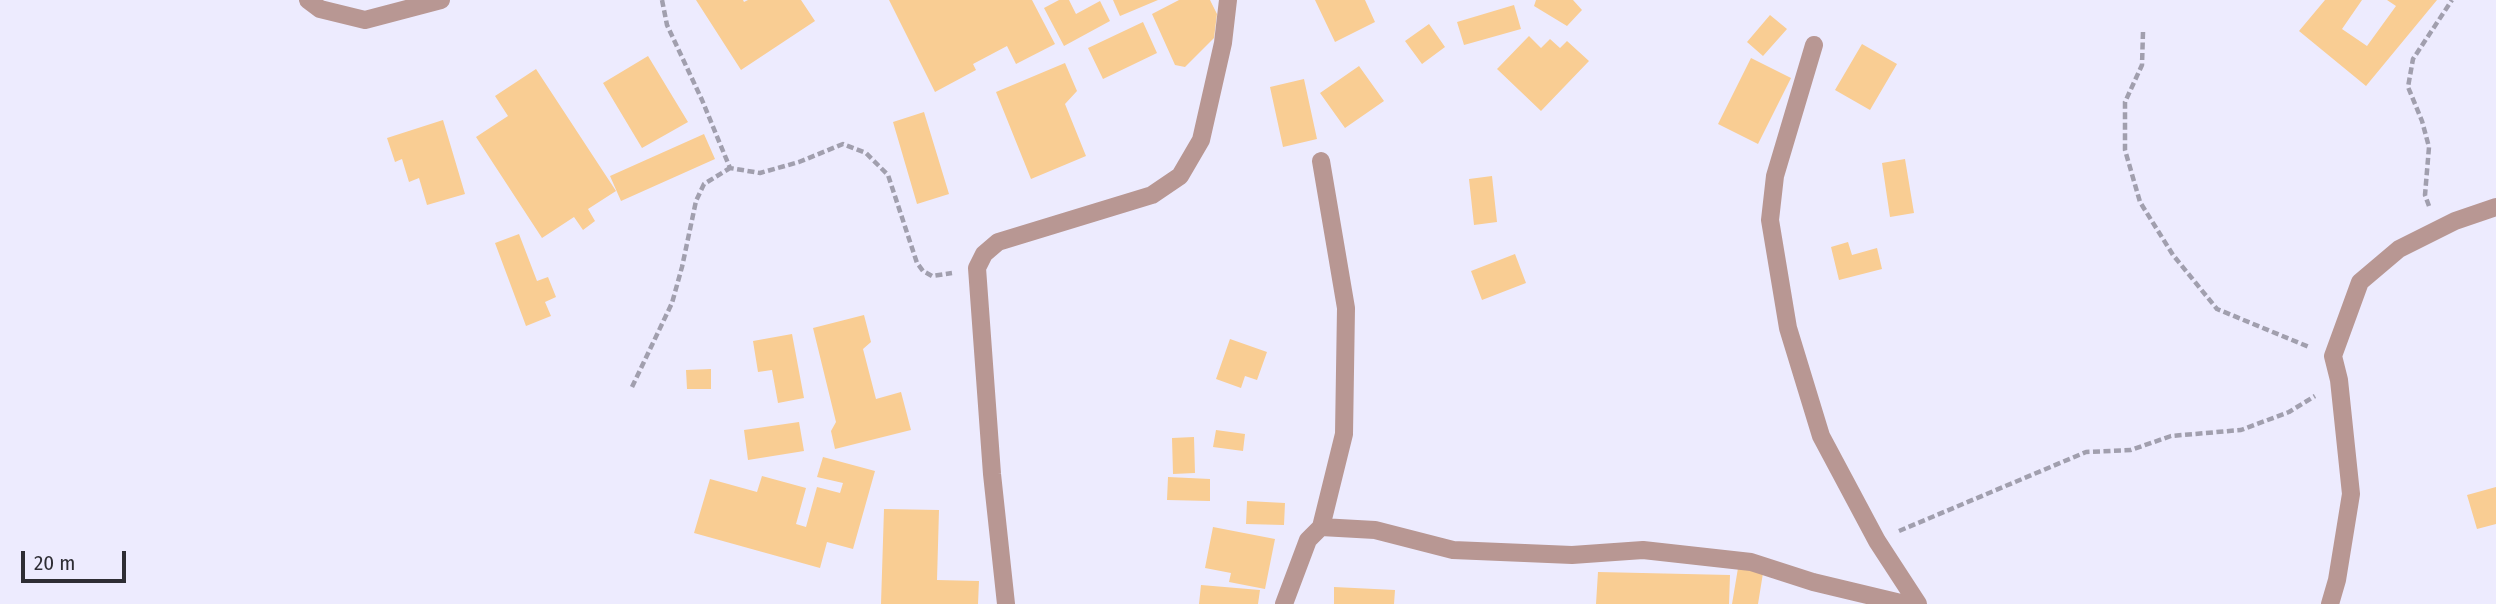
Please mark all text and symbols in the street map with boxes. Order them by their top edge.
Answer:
scale bar [24,538,130,582]
text: 20 m [34,550,75,576]

